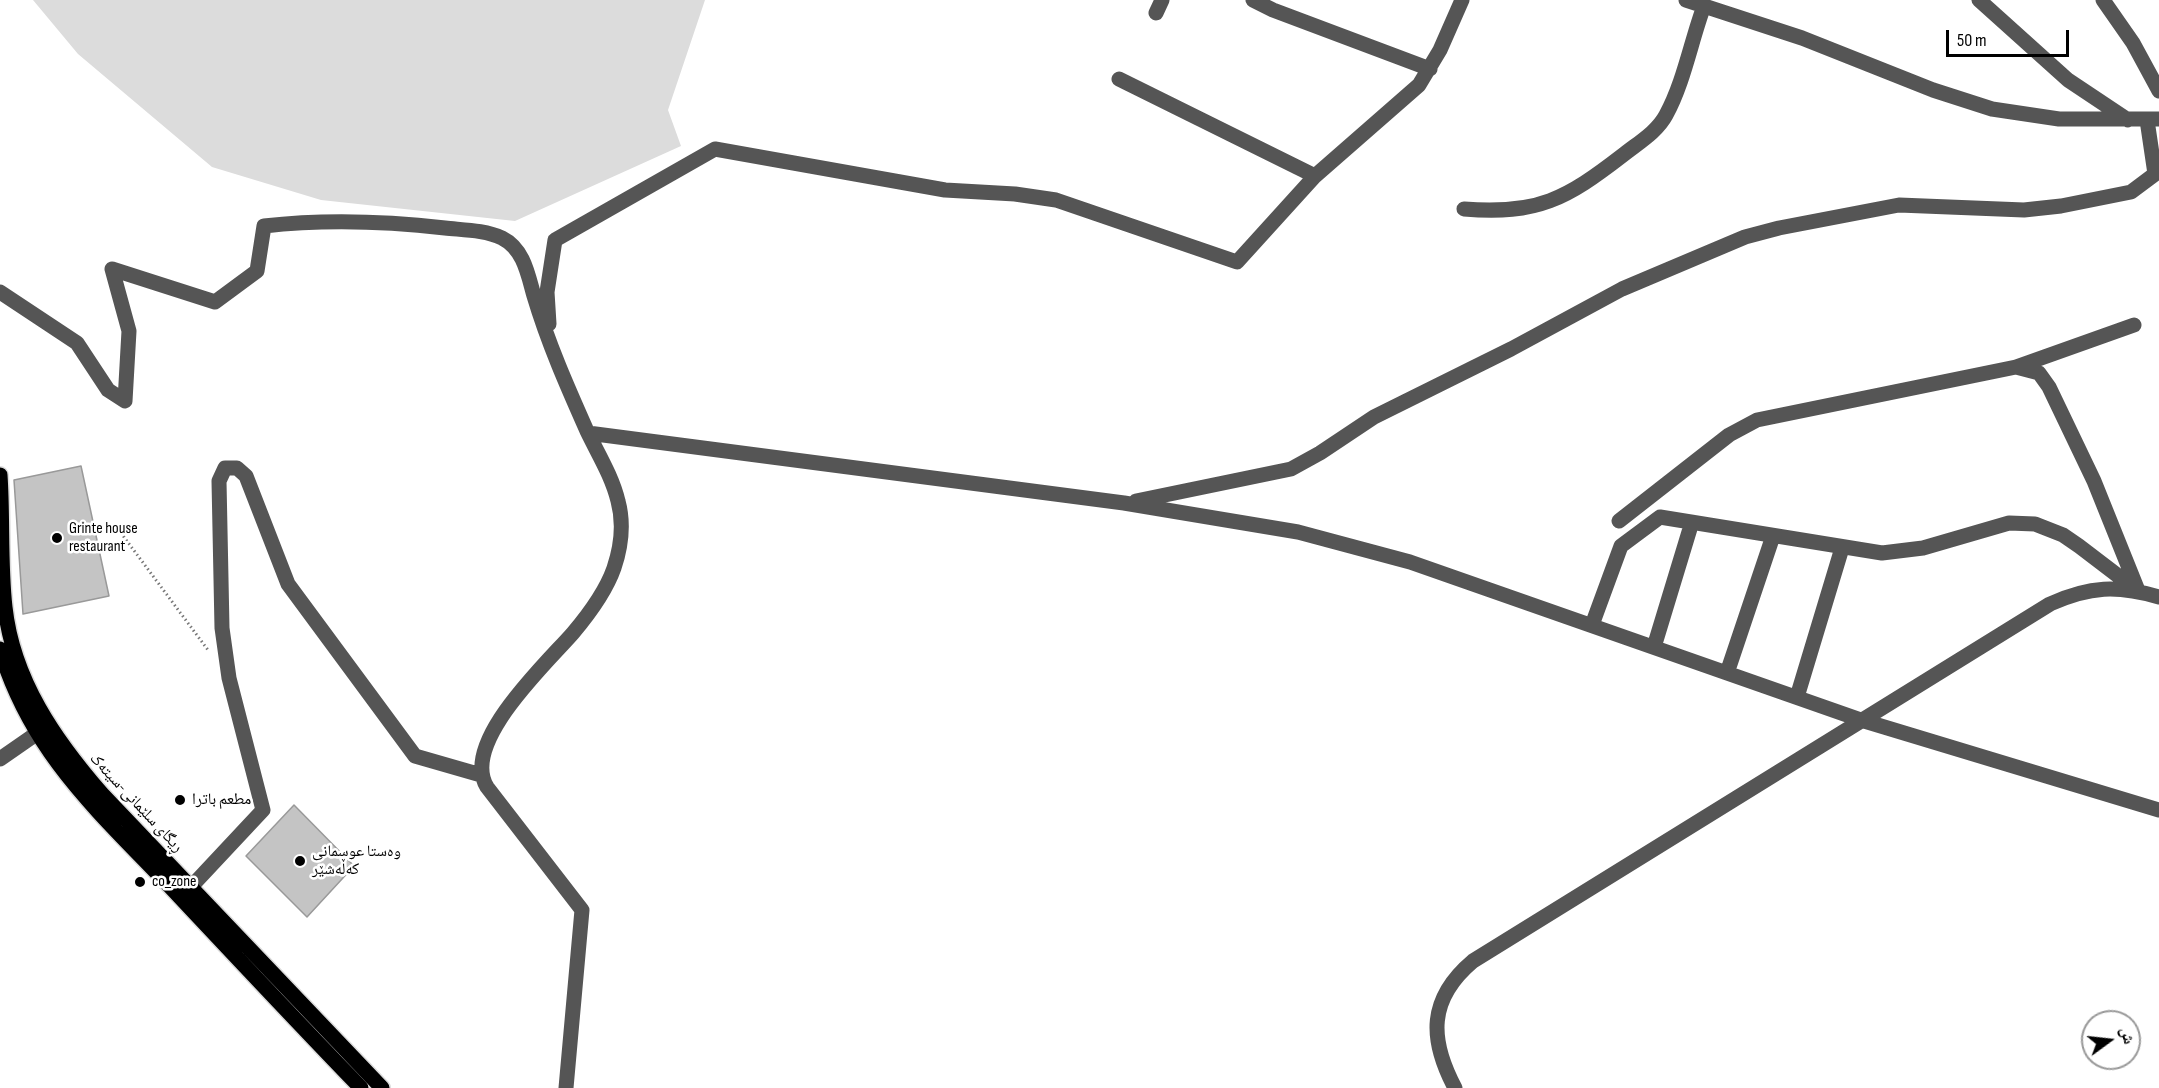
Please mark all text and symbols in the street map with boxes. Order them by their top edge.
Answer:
scale bar [1949,18,2072,56]
text: 50 m [1957,30,1987,51]
place label: Grinte house restaurant [69,519,138,557]
marker: Grinte house restaurant [50,531,64,545]
street label: ڕیگای سلێمانی-سیتەک [85,749,187,857]
place label: مطعم باترا [192,790,251,810]
marker: مطعم باترا [173,793,187,807]
place label: وەستا عوسمانی کەڵەشێر [312,842,401,880]
marker: وەستا عوسمانی کەڵەشێر [293,854,307,868]
place label: co_zone [152,872,196,892]
marker: co_zone [133,875,147,889]
north arrow [2081,1010,2141,1070]
text: ش [2116,1025,2138,1046]

